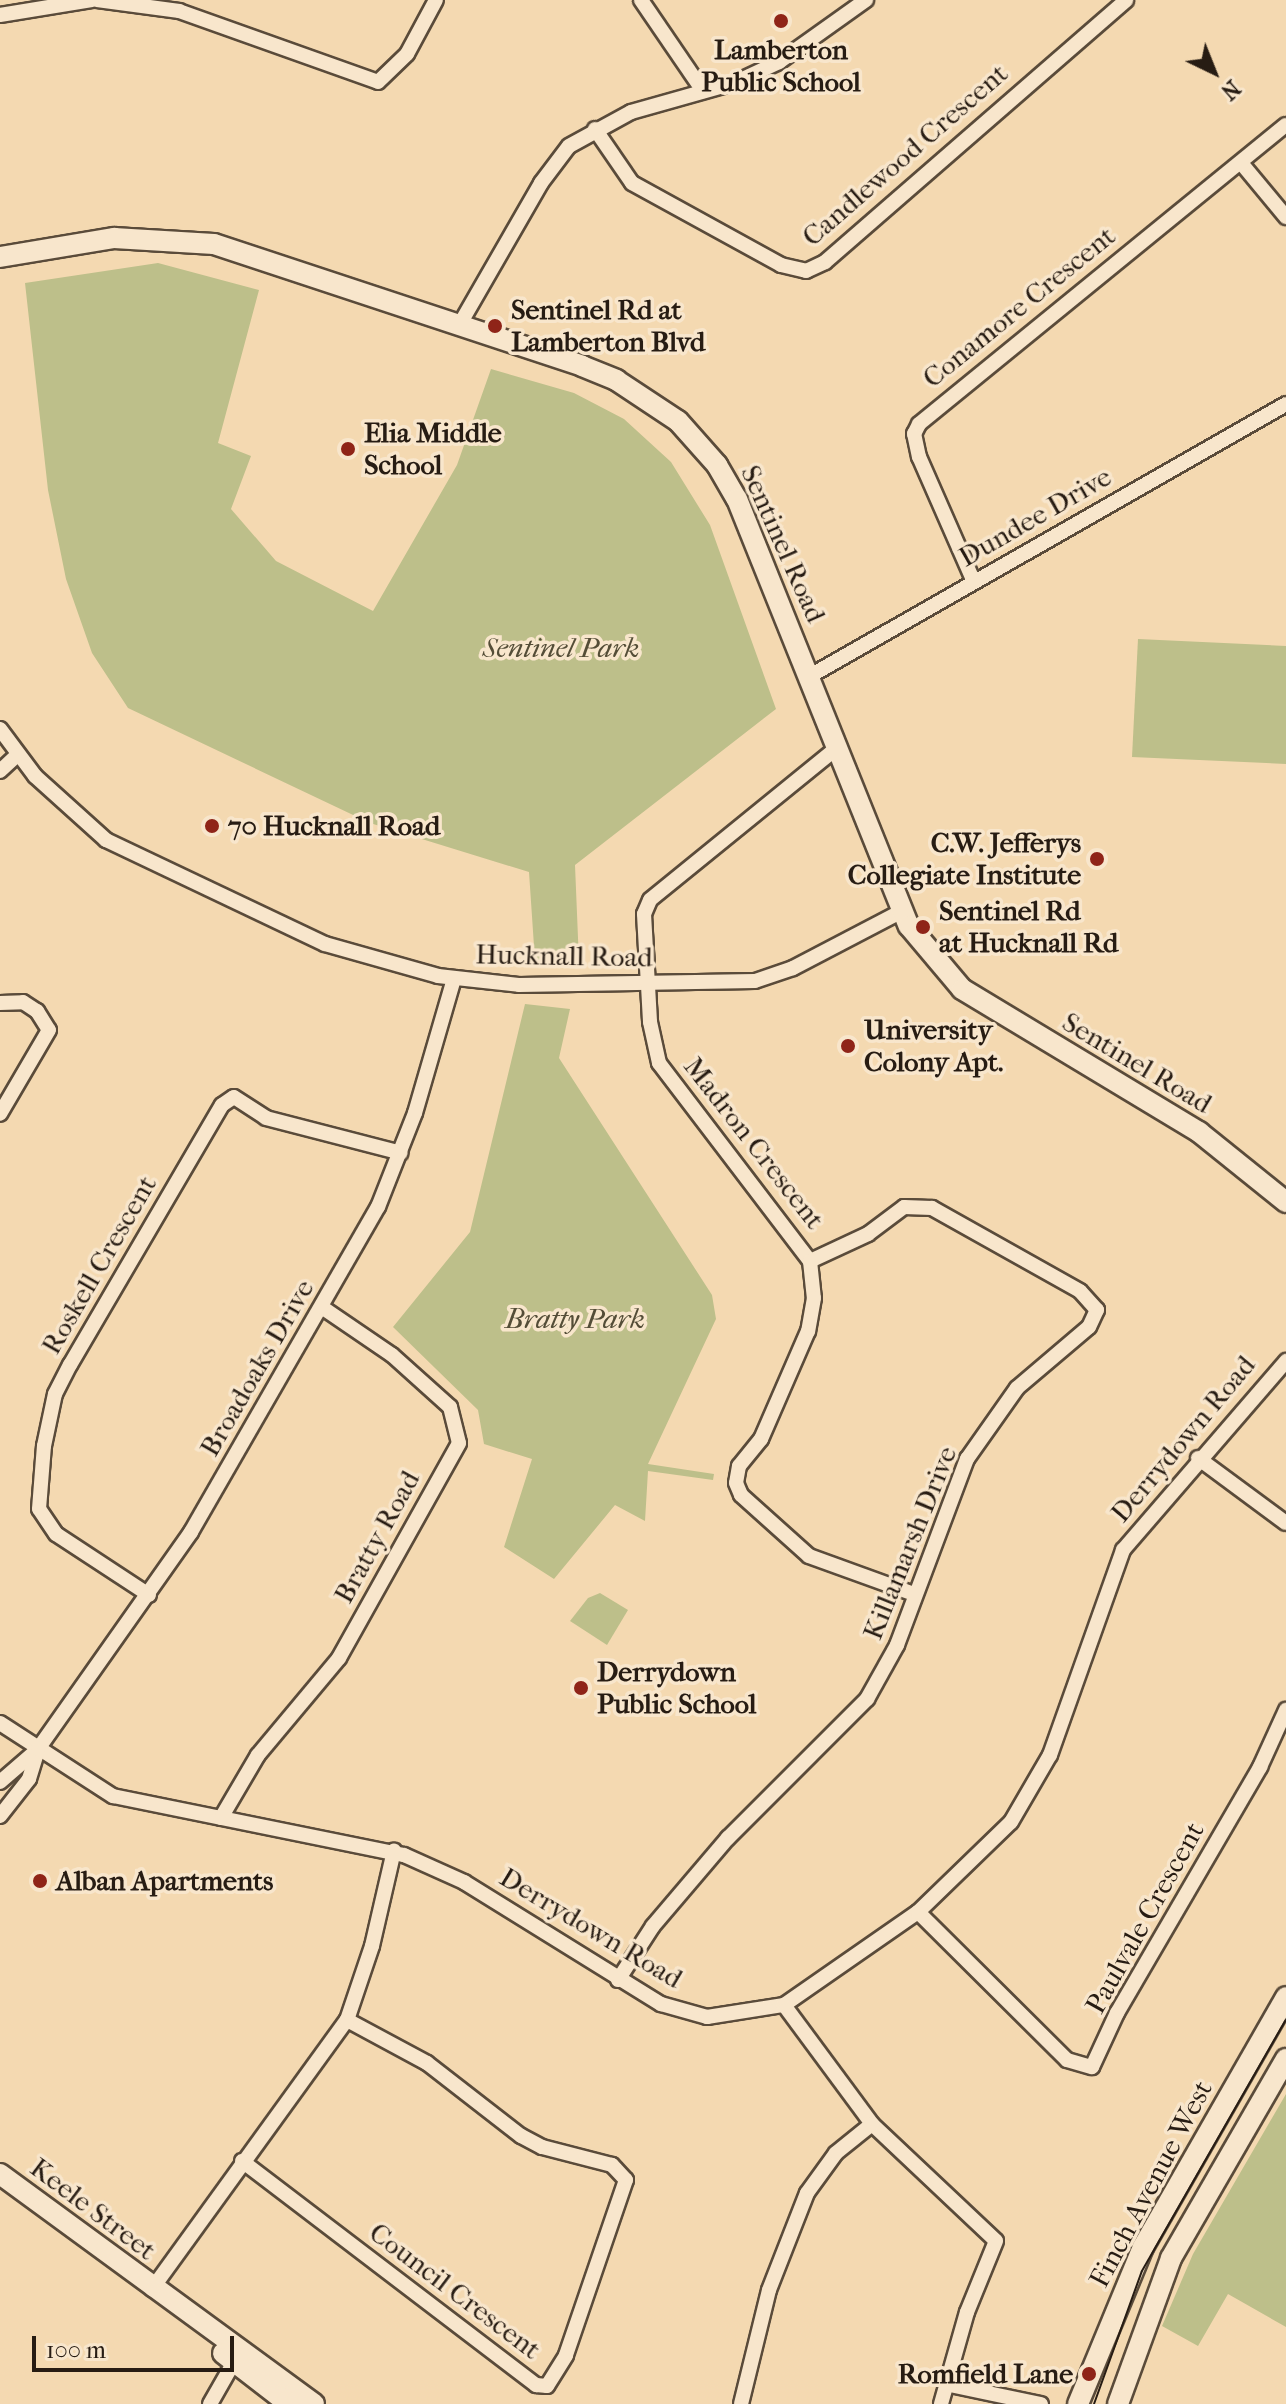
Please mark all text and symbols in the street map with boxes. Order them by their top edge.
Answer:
marker: Lamberton Public School [772,12,790,30]
north arrow [1174,32,1254,112]
place label: Lamberton Public School [701,33,861,99]
street label: Candlewood Crescent [795,57,1015,253]
text: N [1215,74,1245,105]
street label: Conamore Crescent [916,219,1122,395]
place label: Sentinel Rd at Lamberton Blvd [511,293,705,359]
marker: Sentinel Rd at Lamberton Blvd [486,317,504,335]
place label: Elia Middle School [364,416,502,482]
marker: Elia Middle School [339,440,357,458]
street label: Sentinel Road [733,460,833,628]
street label: Dundee Drive [953,460,1117,574]
park label: Sentinel Park [483,631,639,665]
place label: 70 Hucknall Road [228,809,440,843]
marker: 70 Hucknall Road [203,817,221,835]
place label: C.W. Jefferys Collegiate Institute [848,826,1081,892]
marker: C.W. Jefferys Collegiate Institute [1088,850,1106,868]
place label: Sentinel Rd at Hucknall Rd [939,894,1118,960]
marker: Sentinel Rd at Hucknall Rd [914,918,932,936]
street label: Hucknall Road [475,938,653,974]
street label: Sentinel Road [1056,1005,1218,1121]
place label: University Colony Apt. [864,1013,1003,1079]
marker: University Colony Apt. [839,1037,857,1055]
street label: Madron Crescent [677,1050,831,1236]
street label: Roskell Crescent [34,1170,164,1360]
street label: Broadoaks Drive [193,1274,321,1462]
park label: Bratty Park [505,1302,645,1336]
street label: Derrydown Road [1104,1349,1262,1529]
street label: Killamarsh Drive [856,1441,964,1645]
street label: Bratty Road [327,1465,427,1609]
place label: Derrydown Public School [597,1655,756,1721]
marker: Derrydown Public School [572,1679,590,1697]
street label: Paulvale Crescent [1079,1816,1211,2020]
street label: Derrydown Road [494,1860,688,1996]
place label: Alban Apartments [56,1864,273,1898]
marker: Alban Apartments [31,1872,49,1890]
street label: Finch Avenue West [1082,2075,1220,2293]
street label: Keele Street [23,2151,163,2267]
street label: Council Crescent [363,2216,547,2366]
scale bar [36,2320,238,2370]
text: 100 m [46,2336,106,2364]
place label: Romfield Lane [898,2357,1073,2391]
marker: Romfield Lane [1080,2365,1098,2383]

